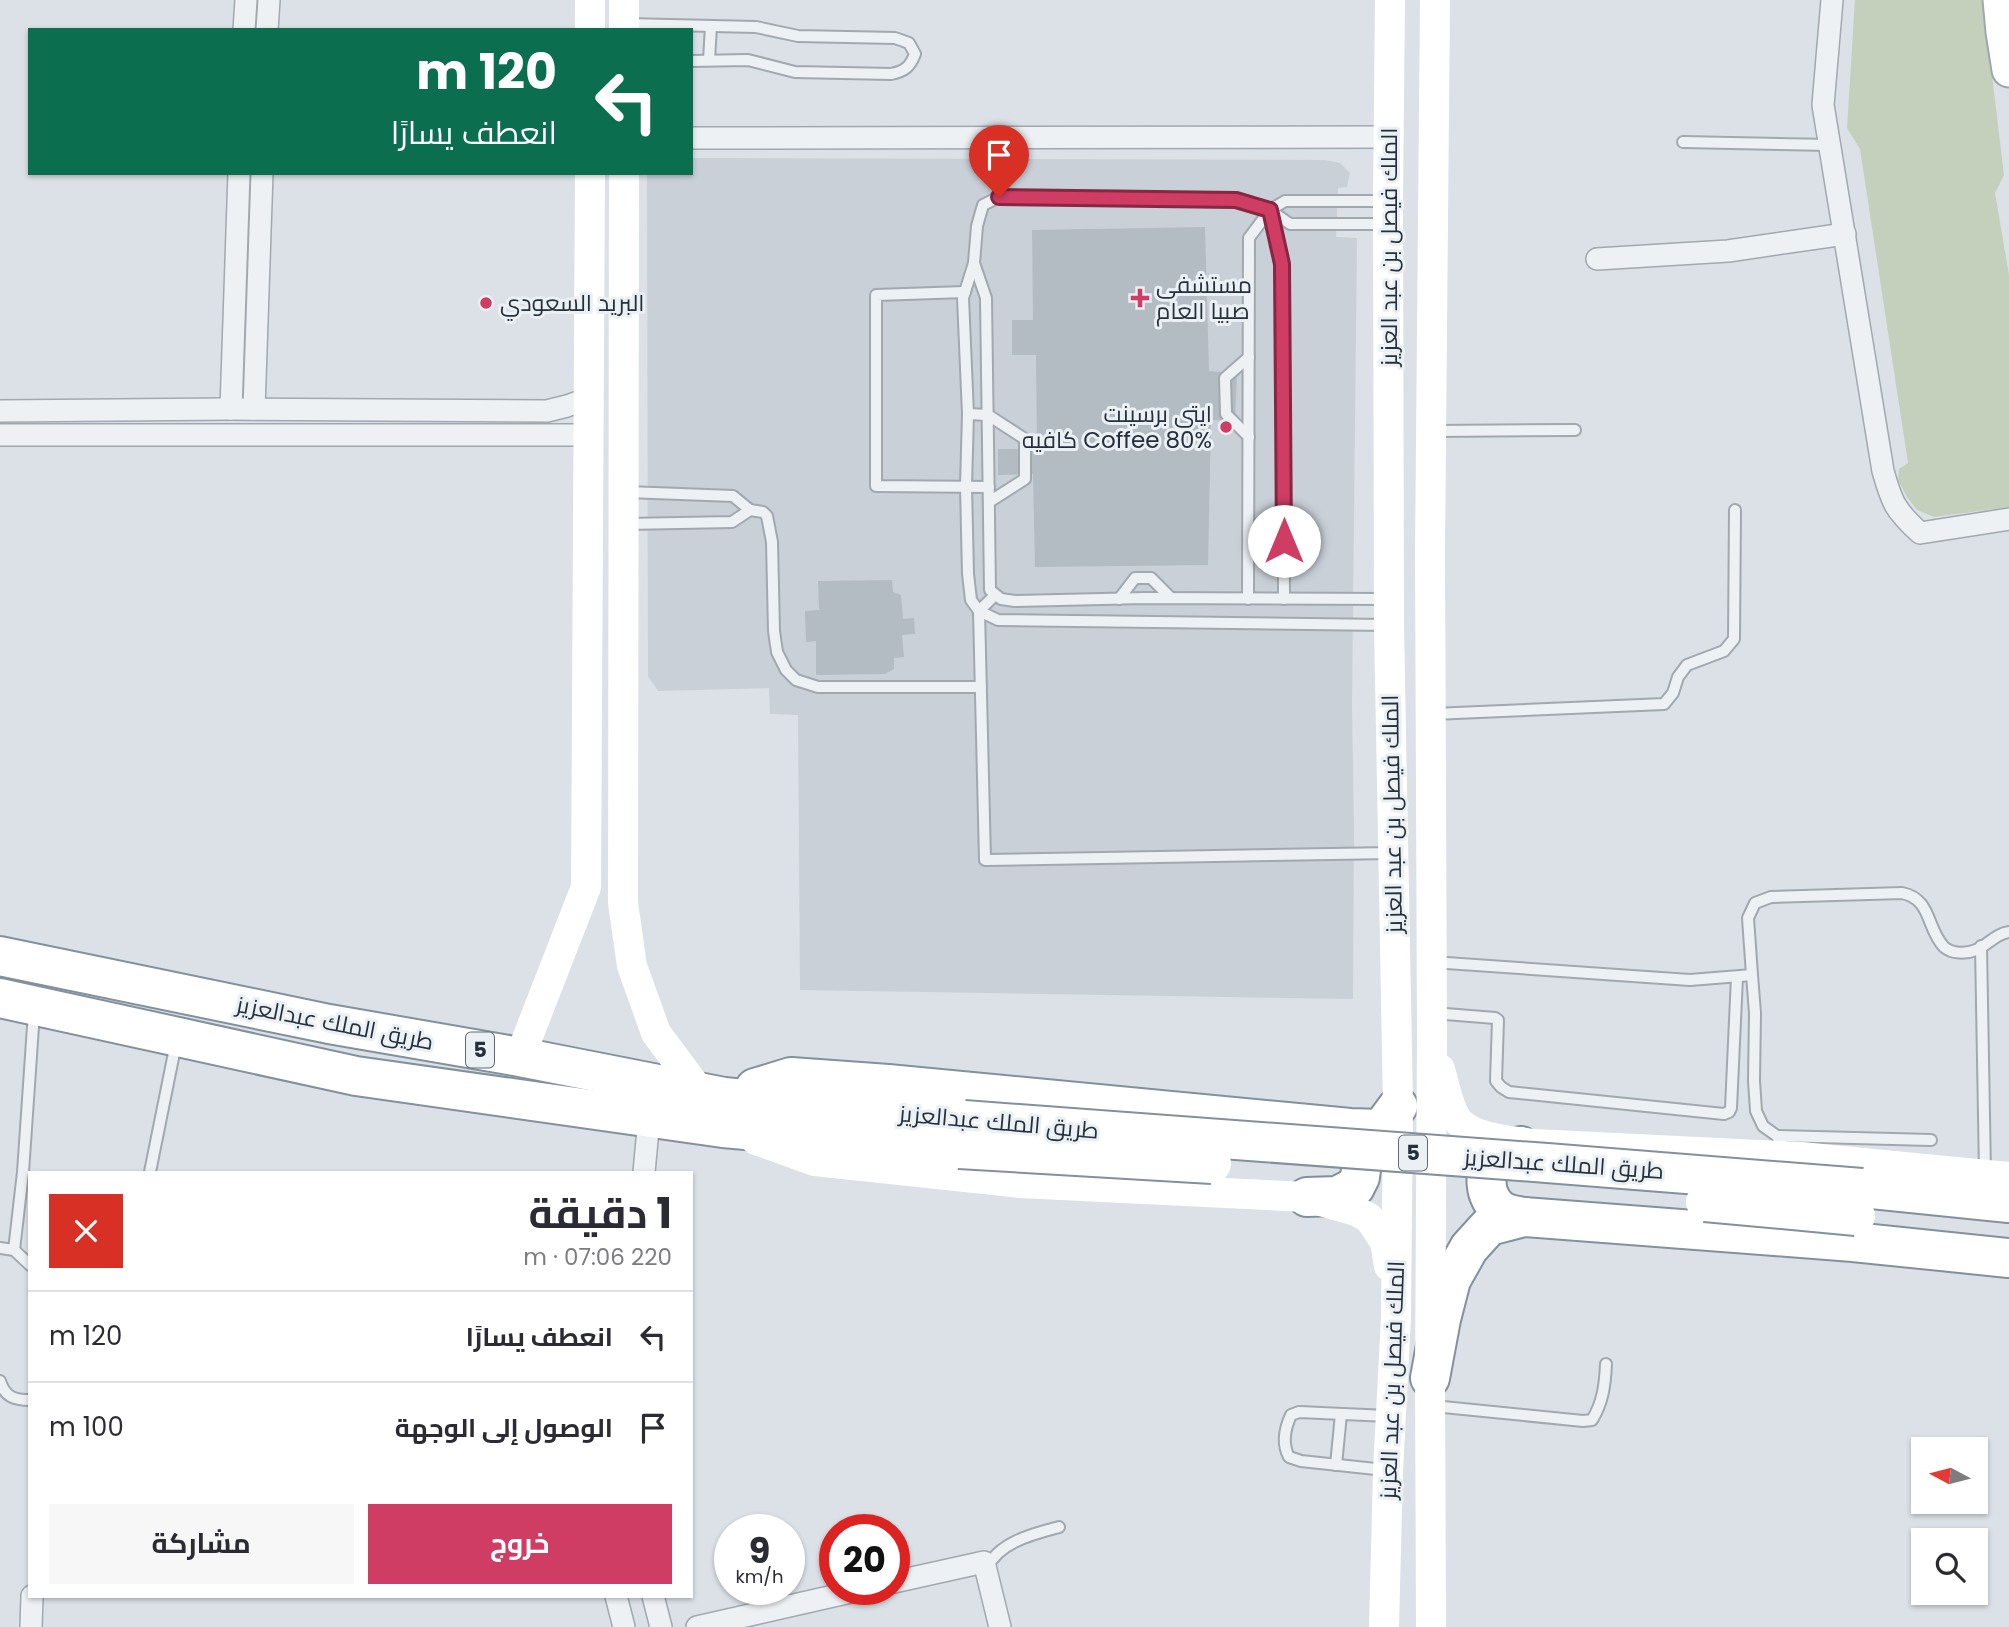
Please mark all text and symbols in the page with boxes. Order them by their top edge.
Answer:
text: 120 m [416,38,557,106]
icon: left [581,56,672,147]
text: انعطف يسارًا [391,110,557,155]
pin [969,125,1029,197]
street label: الملك فيصل بن عبد العزيز [1373,128,1405,368]
icon: arrive [980,136,1018,174]
place label: مستشفى صبيا العام [1156,269,1252,327]
place label: البريد السعودي [500,287,645,321]
marker: مستشفى صبيا العام [1130,288,1150,308]
marker: البريد السعودي [478,295,494,311]
place label: ايتي برسينت كافيه Coffee 80% [1022,398,1212,456]
marker: ايتي برسينت كافيه Coffee 80% [1218,419,1234,435]
position arrow [1247,504,1321,578]
street label: الملك فيصل بن عبد العزيز [1374,694,1410,936]
street label: طريق الملك عبدالعزيز [232,988,436,1058]
road number: 5 [466,1032,494,1068]
street label: طريق الملك عبدالعزيز [896,1097,1100,1147]
road number: 5 [1399,1136,1427,1170]
street label: طريق الملك عبدالعزيز [1461,1141,1665,1187]
text: 1 دقيقة [529,1184,672,1243]
button: close [49,1194,123,1268]
text: 220 m · 07:06 [523,1241,672,1273]
street label: الملك فيصل بن عبد العزيز [1372,1260,1412,1502]
text: 120 m [49,1318,122,1354]
icon: left [634,1318,672,1356]
text: انعطف يسارًا [466,1319,613,1355]
text: 100 m [49,1409,124,1445]
icon: arrive [634,1409,672,1447]
text: الوصول إلى الوجهة [395,1410,613,1446]
north arrow [1911,1437,1988,1514]
map controls [1911,1437,1988,1605]
button: مشاركة [49,1504,354,1584]
button: خروج [368,1504,672,1584]
speed limit sign: 20 [819,1514,910,1605]
text: 9 [749,1526,770,1575]
button: search [1911,1528,1988,1605]
text: km/h [736,1564,783,1589]

